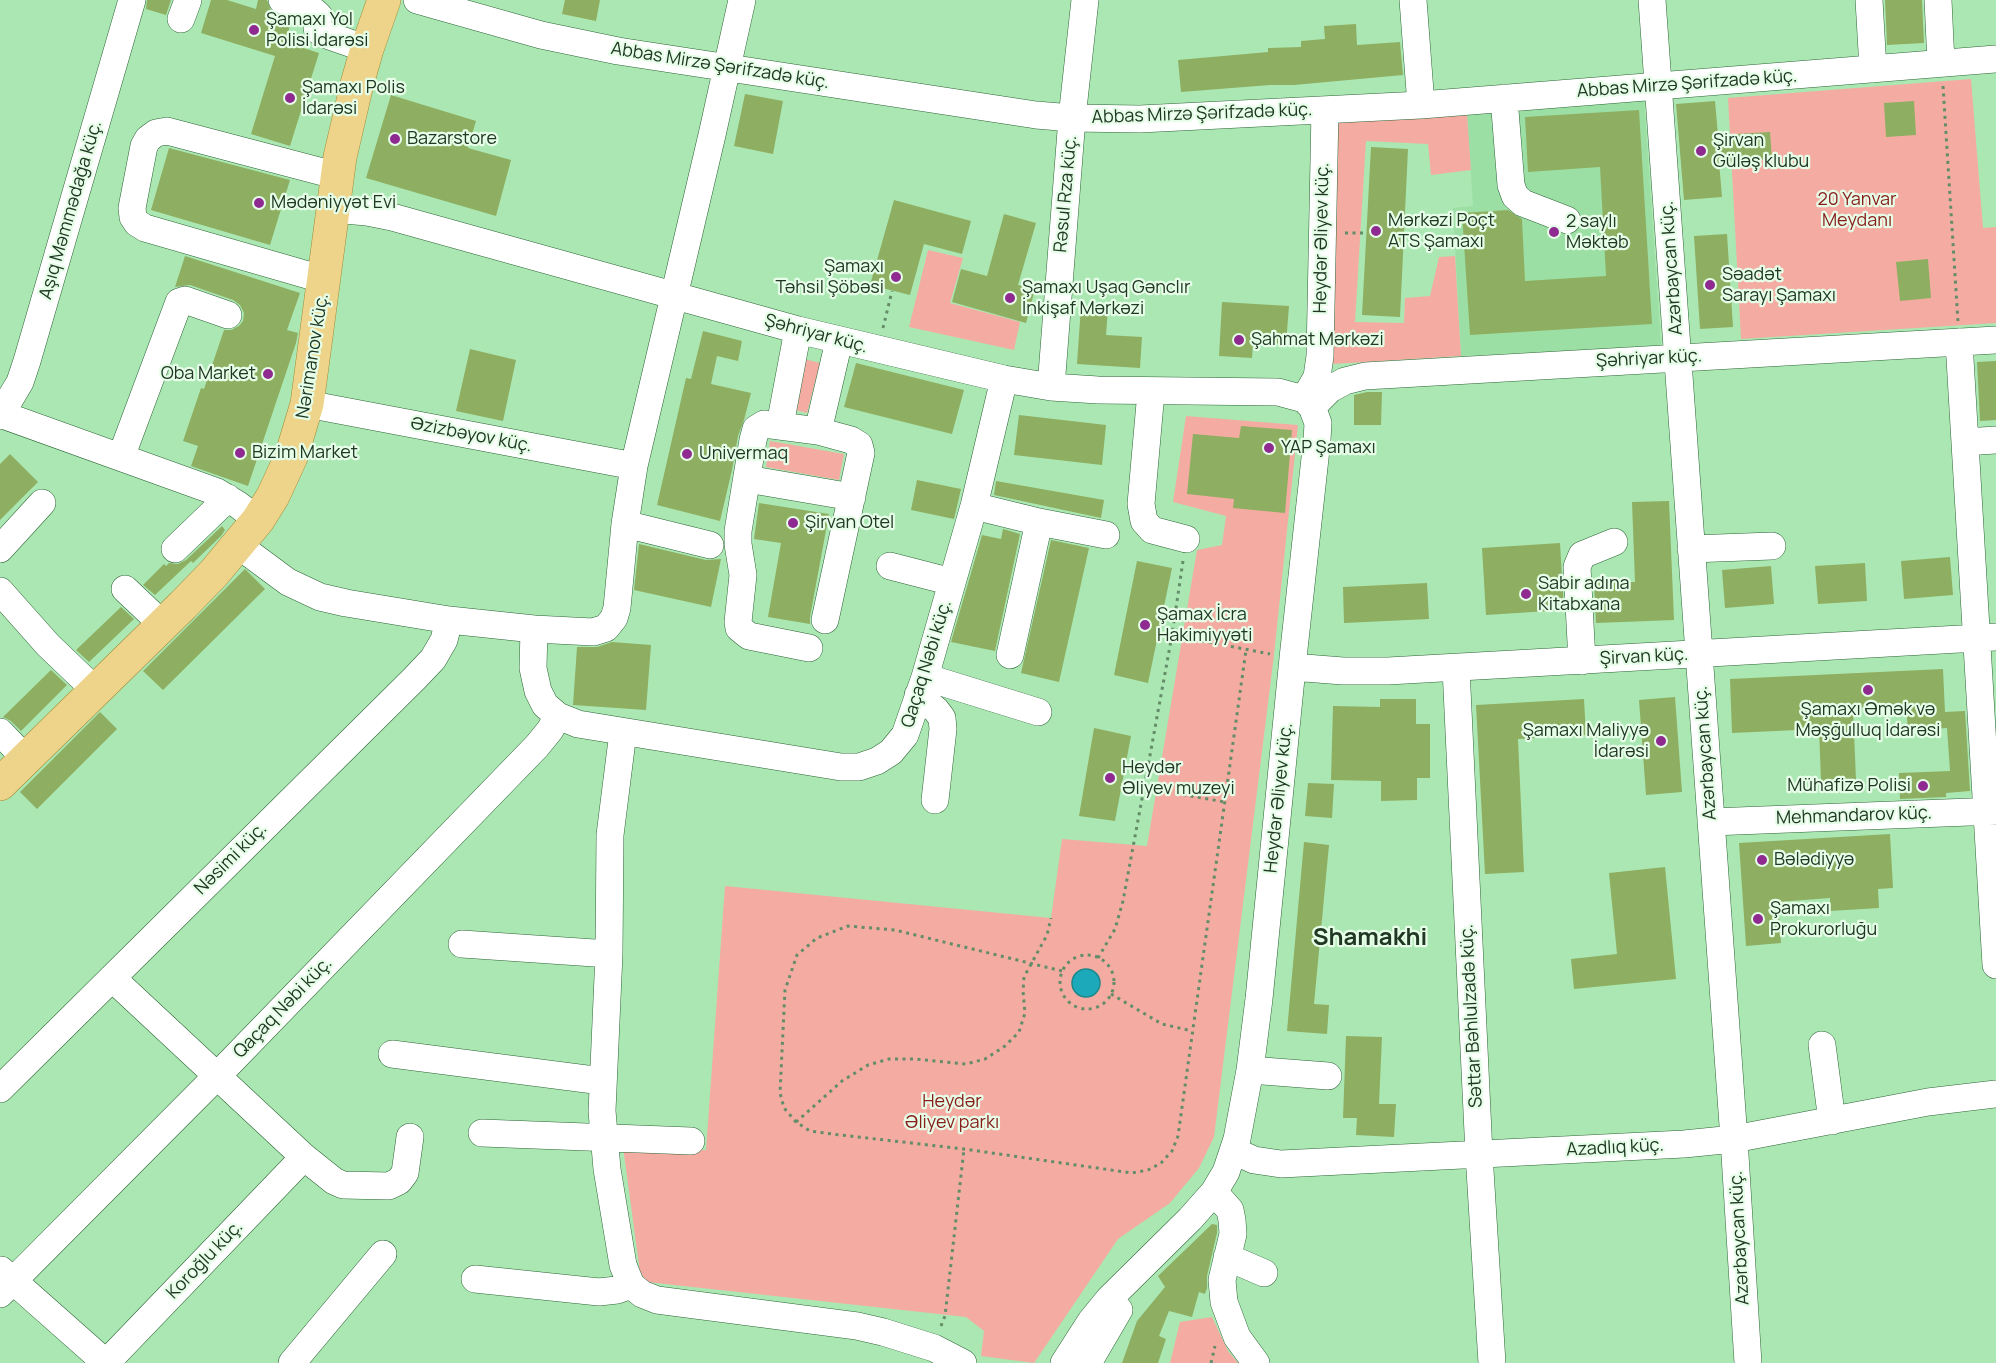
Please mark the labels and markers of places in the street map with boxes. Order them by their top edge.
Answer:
place label: Şamaxı Yol Polisi İdarəsi [266,9,368,52]
marker: Şamaxı Yol Polisi İdarəsi [247,23,261,37]
place label: Şamaxı Polis İdarəsi [302,77,405,119]
marker: Şamaxı Polis İdarəsi [283,91,297,105]
place label: Bazarstore [407,128,497,150]
place label: Şirvan Güləş klubu [1713,130,1809,172]
marker: Bazarstore [388,132,402,146]
marker: Şirvan Güləş klubu [1694,144,1708,158]
place label: Mədəniyyət Evi [271,192,396,214]
marker: Mədəniyyət Evi [252,196,266,210]
place label: Mərkəzi Poçt ATS Şamaxı [1388,210,1495,252]
place label: 2 saylı Məktəb [1566,211,1629,254]
marker: Mərkəzi Poçt ATS Şamaxı [1369,224,1383,238]
marker: 2 saylı Məktəb [1547,225,1561,239]
place label: Şamaxı Təhsil Şöbəsi [776,256,884,298]
place label: Səadət Sarayı Şamaxı [1722,264,1836,306]
marker: Şamaxı Təhsil Şöbəsi [889,270,903,284]
place label: Şamaxı Uşaq Gənclır İnkişaf Mərkəzi [1022,277,1190,320]
marker: Səadət Sarayı Şamaxı [1703,278,1717,292]
marker: Şamaxı Uşaq Gənclır İnkişaf Mərkəzi [1003,291,1017,305]
place label: Şahmat Mərkəzi [1251,329,1384,351]
marker: Şahmat Mərkəzi [1232,333,1246,347]
place label: Oba Market [161,363,256,385]
marker: Oba Market [261,367,275,381]
place label: YAP Şamaxı [1281,437,1376,459]
marker: YAP Şamaxı [1262,441,1276,455]
place label: Bizim Market [252,442,358,464]
place label: Univermaq [699,443,788,465]
marker: Bizim Market [233,446,247,460]
marker: Univermaq [680,447,694,461]
place label: Şirvan Otel [805,512,894,534]
marker: Şirvan Otel [786,516,800,530]
place label: Sabir adına Kitabxana [1538,573,1630,616]
marker: Sabir adına Kitabxana [1519,587,1533,601]
place label: Şamax İcra Hakimiyyəti [1157,604,1252,646]
marker: Şamax İcra Hakimiyyəti [1138,618,1152,632]
marker: Şamaxı Əmək və Məşğulluq İdarəsi [1861,683,1875,697]
place label: Şamaxı Əmək və Məşğulluq İdarəsi [1796,699,1940,742]
place label: Şamaxı Maliyyə İdarəsi [1523,720,1649,762]
marker: Şamaxı Maliyyə İdarəsi [1654,734,1668,748]
place label: Heydər Əliyev muzeyi [1122,757,1235,800]
marker: Heydər Əliyev muzeyi [1103,771,1117,785]
place label: Mühafizə Polisi [1787,775,1911,797]
marker: Mühafizə Polisi [1916,779,1930,793]
place label: Bələdiyyə [1774,849,1854,871]
marker: Bələdiyyə [1755,853,1769,867]
place label: Şamaxı Prokurorluğu [1770,898,1877,940]
marker: Şamaxı Prokurorluğu [1751,912,1765,926]

